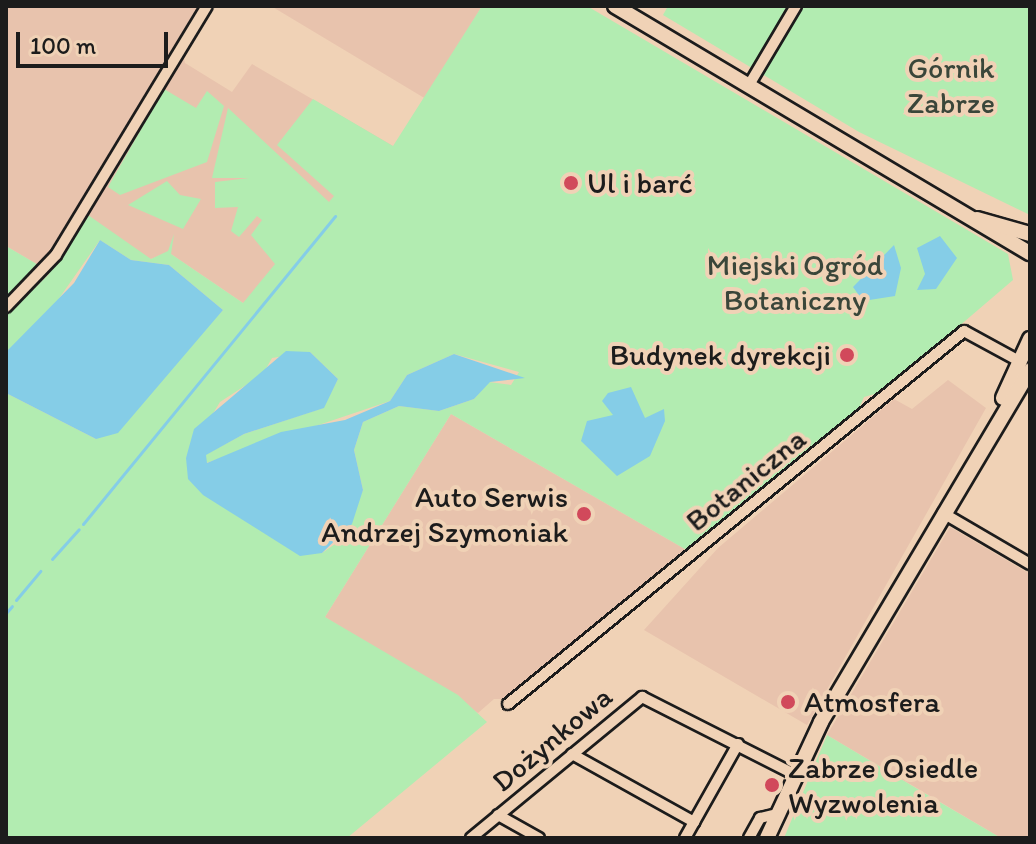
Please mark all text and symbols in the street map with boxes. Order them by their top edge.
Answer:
scale bar [20,16,172,66]
text: 100 m [30,31,96,60]
park label: Górnik Zabrze [907,50,995,120]
place label: Ul i barć [587,165,693,201]
marker: Ul i barć [562,174,580,192]
park label: Miejski Ogród Botaniczny [707,247,883,318]
place label: Budynek dyrekcji [610,337,831,373]
marker: Budynek dyrekcji [838,346,856,364]
street label: Botaniczna [679,421,813,539]
place label: Auto Serwis Andrzej Szymoniak [321,479,568,550]
marker: Auto Serwis Andrzej Szymoniak [575,505,593,523]
street label: Dożynkowa [485,678,619,800]
place label: Atmosfera [804,684,940,720]
marker: Atmosfera [779,693,797,711]
place label: Zabrze Osiedle Wyzwolenia [788,750,979,820]
marker: Zabrze Osiedle Wyzwolenia [763,776,781,794]

